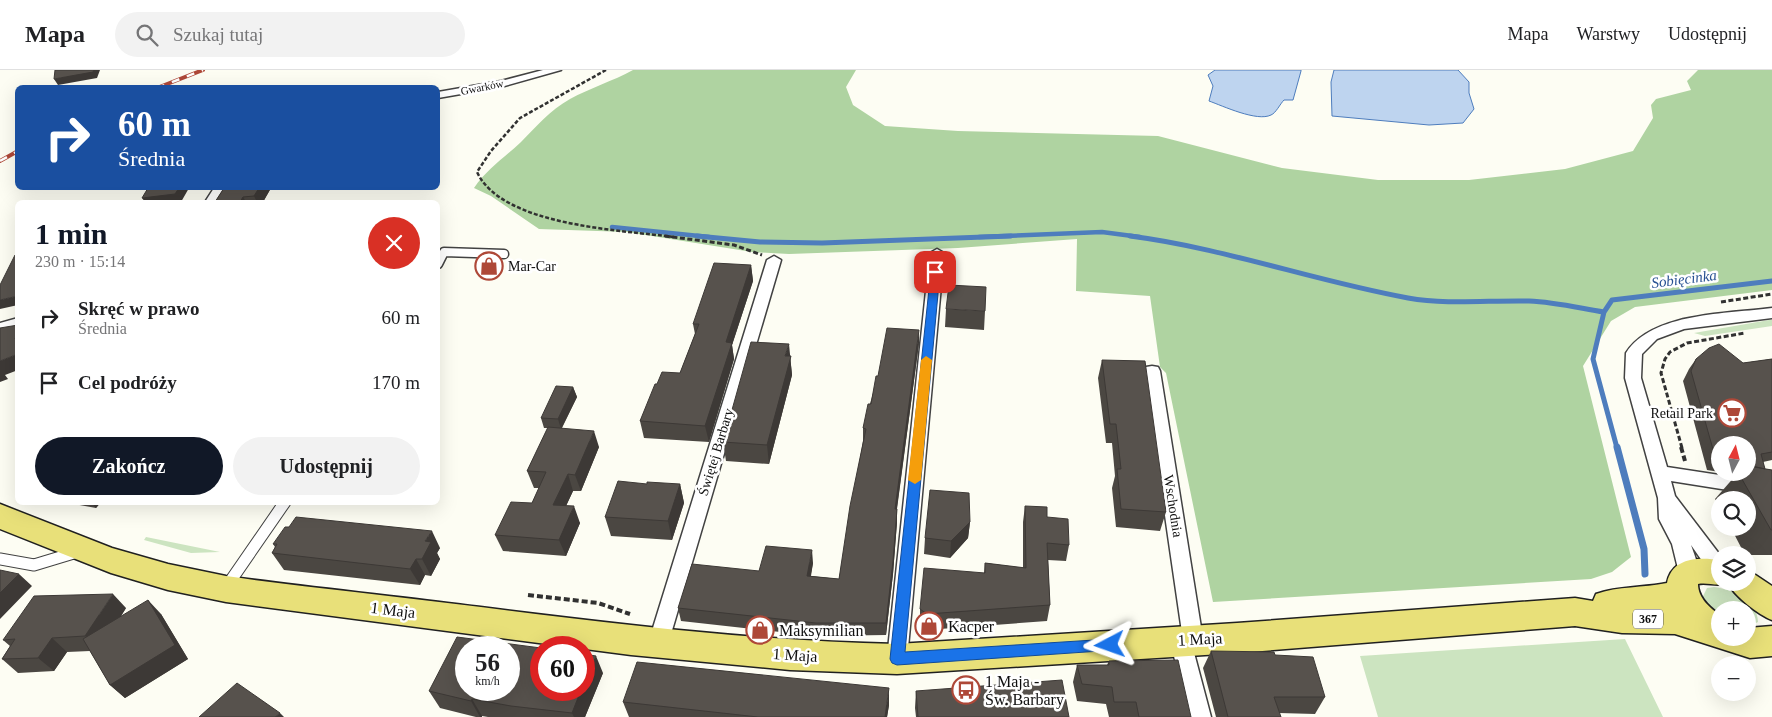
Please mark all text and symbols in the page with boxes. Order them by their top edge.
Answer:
search box [115,12,465,57]
text: Mapa [25,21,85,47]
icon: search [133,21,161,49]
text: Szukaj tutaj [173,24,263,45]
text: Mapa [1507,24,1548,44]
text: Warstwy [1576,24,1640,44]
text: Udostępnij [1668,24,1747,44]
street label: Gwarków [460,77,504,97]
icon: right [35,105,100,170]
text: 60 m [118,105,191,144]
text: Średnia [118,146,185,171]
text: 1 min [35,217,108,250]
button: close [368,217,420,269]
shop icon: Mar-Car [474,251,504,281]
pin [914,251,956,293]
text: 230 m · 15:14 [35,253,125,270]
icon: arrive [921,258,949,286]
place label: Mar-Car [508,259,556,274]
water label: Sobięcinka [1650,267,1718,291]
text: Skręć w prawo [78,298,199,319]
icon: right [35,304,63,332]
text: 60 m [381,307,420,328]
text: Średnia [78,320,127,337]
icon: arrive [35,369,63,397]
text: Cel podróży [78,372,177,393]
text: 170 m [372,372,420,393]
supermarket icon: Retail Park [1717,398,1747,428]
street label: Świętej Barbary [695,406,736,498]
place label: Retail Park [1650,406,1713,421]
north arrow [1711,436,1756,481]
map controls [1711,436,1756,701]
button: Zakończ [35,437,223,495]
button: Udostępnij [233,437,420,495]
street label: Wschodnia [1161,474,1185,539]
button: search [1711,491,1756,536]
button: layers [1711,546,1756,591]
street label: 1 Maja [370,599,416,622]
button: + [1711,601,1756,646]
road number: 367 [1633,610,1663,628]
shop icon: Kacper [914,611,944,641]
shop icon: Maksymilian [745,615,775,645]
place label: Kacper [948,618,995,636]
position arrow [1083,618,1135,670]
place label: Maksymilian [779,622,863,640]
street label: 1 Maja [1177,629,1223,650]
speed limit sign: 60 [530,636,595,701]
street label: 1 Maja [772,645,818,666]
text: 56 [475,649,500,676]
button: − [1711,656,1756,701]
place label: 1 Maja - Św. Barbary [985,673,1064,709]
text: km/h [475,674,500,688]
bus stop icon: 1 Maja - Św. Barbary [951,675,981,705]

